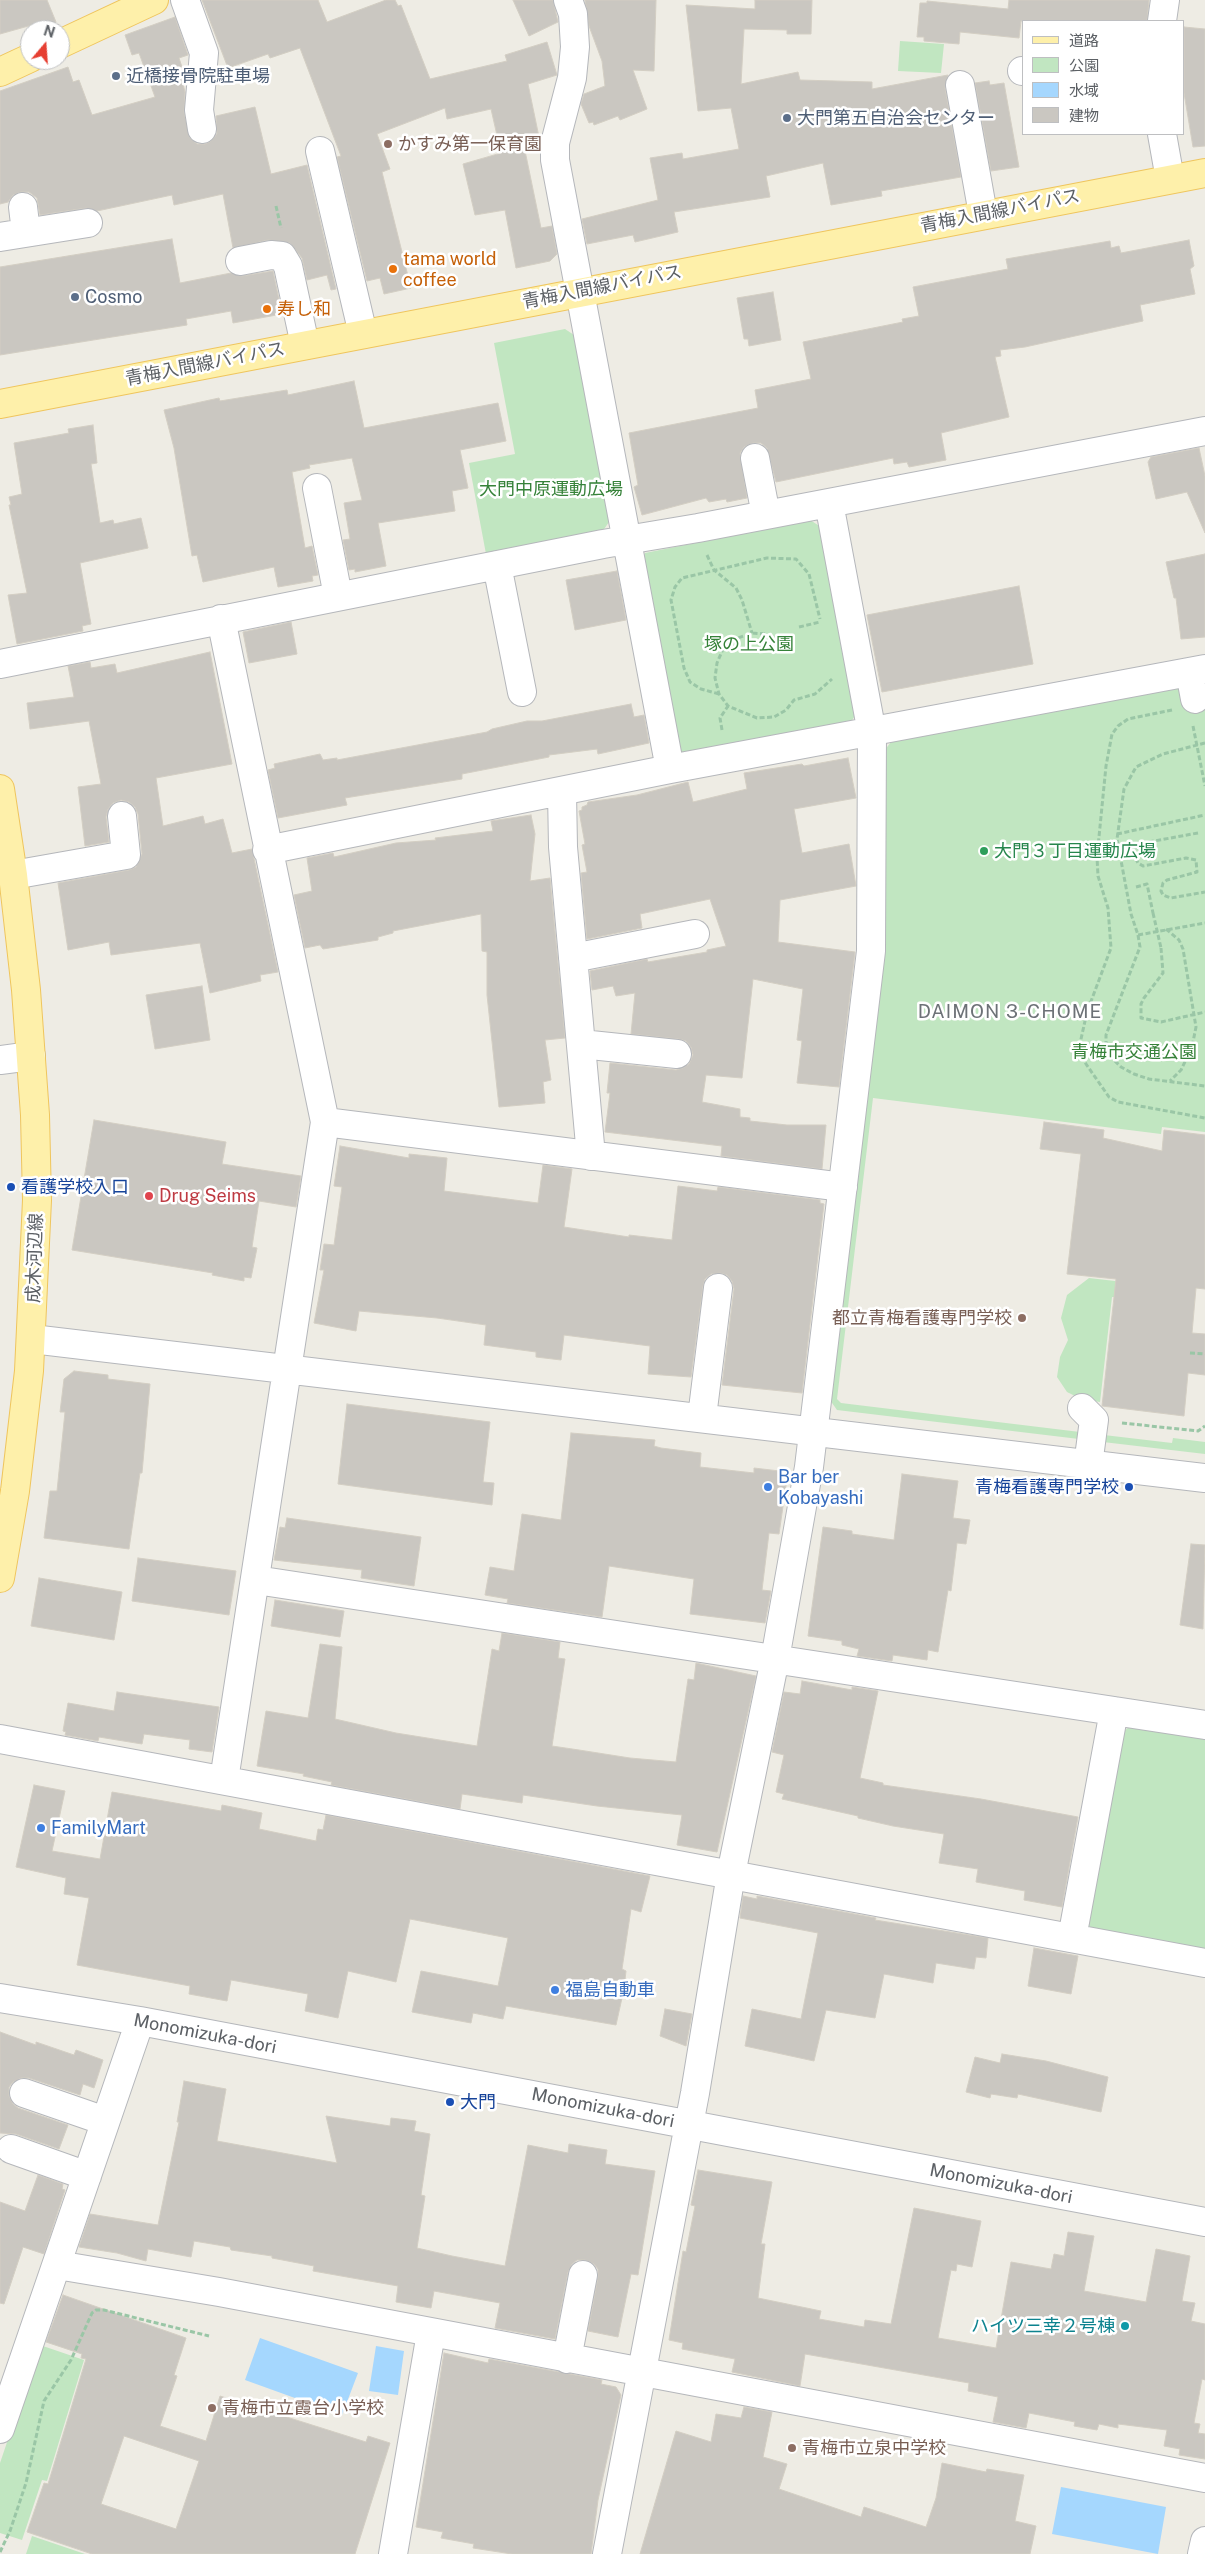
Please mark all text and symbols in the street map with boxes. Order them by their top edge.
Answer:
north arrow [20,20,70,70]
legend [1022,20,1185,135]
text: N [42,22,57,41]
text: 道路 [1069,32,1099,49]
text: 公園 [1069,57,1099,74]
place label: 近橋接骨院駐車場 [126,65,270,87]
marker: 近橋接骨院駐車場 [110,70,122,82]
text: 水域 [1069,82,1099,99]
place label: 大門第五自治会センター [797,107,995,129]
text: 建物 [1069,107,1099,124]
marker: 大門第五自治会センター [781,112,793,124]
place label: かすみ第一保育園 [398,133,542,155]
marker: かすみ第一保育園 [382,138,394,150]
street label: 青梅入間線バイパス [918,185,1082,237]
place label: tama world coffee [403,248,497,290]
street label: 青梅入間線バイパス [520,261,684,313]
marker: tama world coffee [387,263,399,275]
place label: Cosmo [85,286,142,308]
marker: Cosmo [69,291,81,303]
place label: 寿し和 [277,298,331,320]
marker: 寿し和 [261,303,273,315]
street label: 青梅入間線バイパス [123,338,287,390]
park label: 大門中原運動広場 [479,478,623,500]
park label: 塚の上公園 [704,633,794,655]
place label: 大門３丁目運動広場 [994,840,1156,862]
marker: 大門３丁目運動広場 [978,845,990,857]
district label: DAIMON 3-CHOME [916,1001,1104,1023]
park label: 青梅市交通公園 [1071,1041,1197,1063]
place label: 看護学校入口 [21,1176,129,1198]
marker: 看護学校入口 [5,1181,17,1193]
place label: Drug Seims [159,1185,256,1207]
marker: Drug Seims [143,1190,155,1202]
street label: 成木河辺線 [23,1213,47,1303]
place label: 都立青梅看護専門学校 [832,1307,1012,1329]
marker: 都立青梅看護専門学校 [1016,1312,1028,1324]
place label: Bar ber Kobayashi [778,1466,863,1508]
place label: 青梅看護専門学校 [975,1476,1119,1498]
marker: Bar ber Kobayashi [762,1481,774,1493]
marker: 青梅看護専門学校 [1123,1481,1135,1493]
place label: FamilyMart [51,1817,146,1839]
marker: FamilyMart [35,1822,47,1834]
place label: 福島自動車 [565,1979,655,2001]
marker: 福島自動車 [549,1984,561,1996]
street label: Monomizuka-dori [132,2010,278,2058]
street label: Monomizuka-dori [530,2084,676,2132]
place label: 大門 [460,2091,496,2113]
marker: 大門 [444,2096,456,2108]
street label: Monomizuka-dori [928,2160,1074,2208]
place label: ハイツ三幸２号棟 [971,2315,1115,2337]
marker: ハイツ三幸２号棟 [1119,2320,1131,2332]
place label: 青梅市立霞台小学校 [222,2397,384,2419]
marker: 青梅市立霞台小学校 [206,2402,218,2414]
place label: 青梅市立泉中学校 [802,2437,946,2459]
marker: 青梅市立泉中学校 [786,2442,798,2454]

